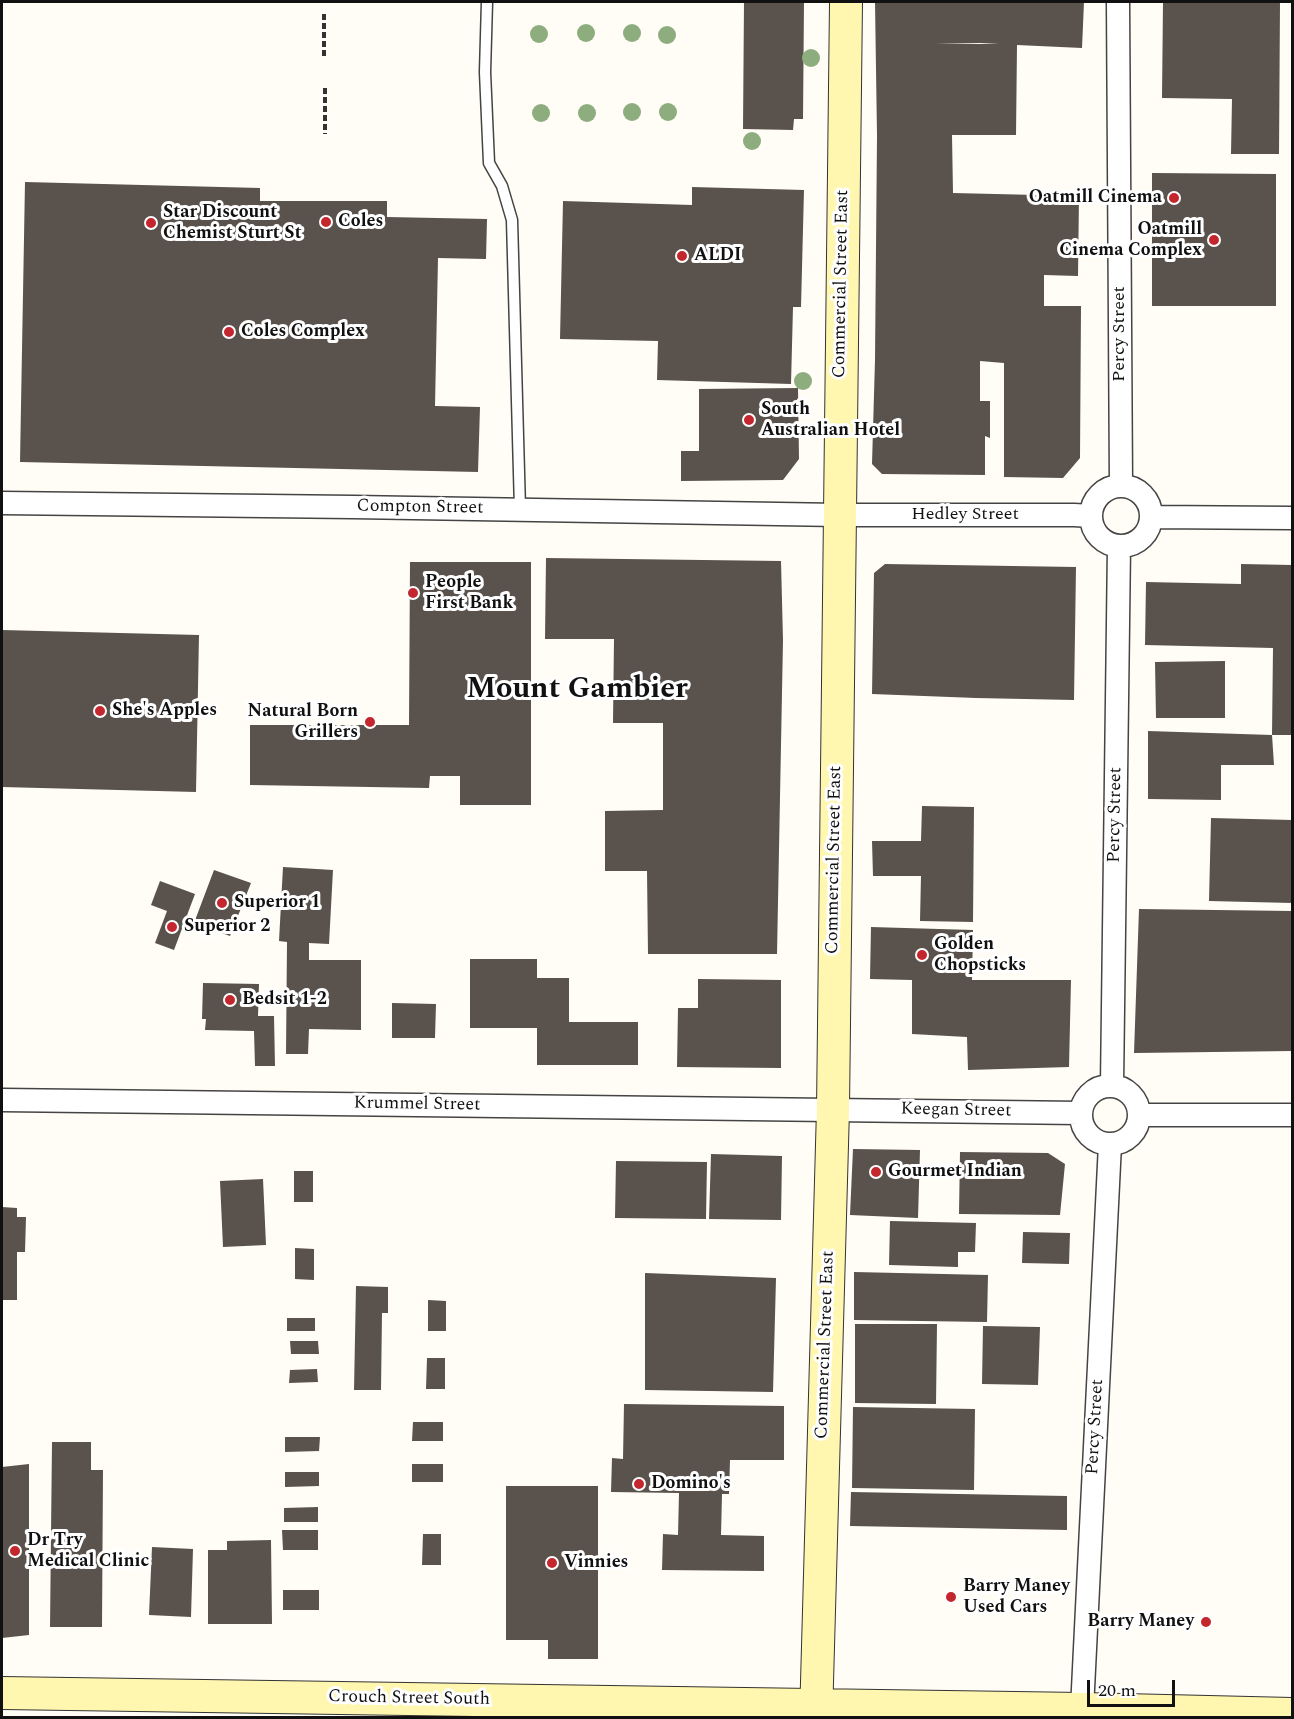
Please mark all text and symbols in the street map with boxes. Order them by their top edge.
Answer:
place label: Oatmill Cinema [1029,187,1162,209]
street label: Commercial Street East [830,190,854,378]
marker: Oatmill Cinema [1167,191,1181,205]
place label: Star Discount Chemist Sturt St [163,202,302,244]
place label: Coles [338,211,383,233]
marker: Coles [319,215,333,229]
marker: Star Discount Chemist Sturt St [144,216,158,230]
place label: Oatmill Cinema Complex [1059,219,1202,262]
marker: Oatmill Cinema Complex [1207,233,1221,247]
place label: ALDI [694,245,741,267]
marker: ALDI [675,249,689,263]
street label: Percy Street [1109,286,1131,382]
place label: Coles Complex [241,321,365,343]
marker: Coles Complex [222,325,236,339]
place label: South Australian Hotel [761,399,900,442]
marker: South Australian Hotel [742,413,756,427]
street label: Compton Street [356,496,484,520]
street label: Hedley Street [911,504,1019,526]
place label: People First Bank [425,572,513,614]
marker: People First Bank [406,586,420,600]
district label: Mount Gambier [466,673,688,709]
place label: She's Apples [112,700,217,722]
place label: Natural Born Grillers [248,701,358,744]
marker: She's Apples [93,704,107,718]
marker: Natural Born Grillers [363,715,377,729]
street label: Commercial Street East [823,766,847,954]
street label: Percy Street [1104,767,1128,863]
place label: Superior 1 [234,892,320,914]
marker: Superior 1 [215,896,229,910]
place label: Superior 2 [184,916,270,938]
marker: Superior 2 [165,920,179,934]
place label: Golden Chopsticks [934,934,1026,976]
marker: Golden Chopsticks [915,948,929,962]
place label: Bedsit 1-2 [242,989,327,1011]
marker: Bedsit 1-2 [223,993,237,1007]
street label: Krummel Street [353,1093,481,1117]
street label: Keegan Street [900,1099,1012,1123]
place label: Gourmet Indian [888,1161,1022,1183]
marker: Gourmet Indian [869,1165,883,1179]
street label: Commercial Street East [812,1250,840,1440]
street label: Percy Street [1083,1379,1109,1475]
place label: Domino's [651,1473,731,1495]
marker: Domino's [632,1477,646,1491]
place label: Dr Try Medical Clinic [27,1530,149,1572]
marker: Dr Try Medical Clinic [8,1544,22,1558]
place label: Vinnies [564,1552,628,1574]
marker: Vinnies [545,1556,559,1570]
place label: Barry Maney Used Cars [963,1576,1070,1618]
marker: Barry Maney Used Cars [944,1590,958,1604]
place label: Barry Maney [1087,1611,1194,1633]
marker: Barry Maney [1199,1615,1213,1629]
scale bar [1090,1668,1178,1706]
text: 20 m [1098,1677,1136,1704]
street label: Crouch Street South [328,1687,490,1711]

